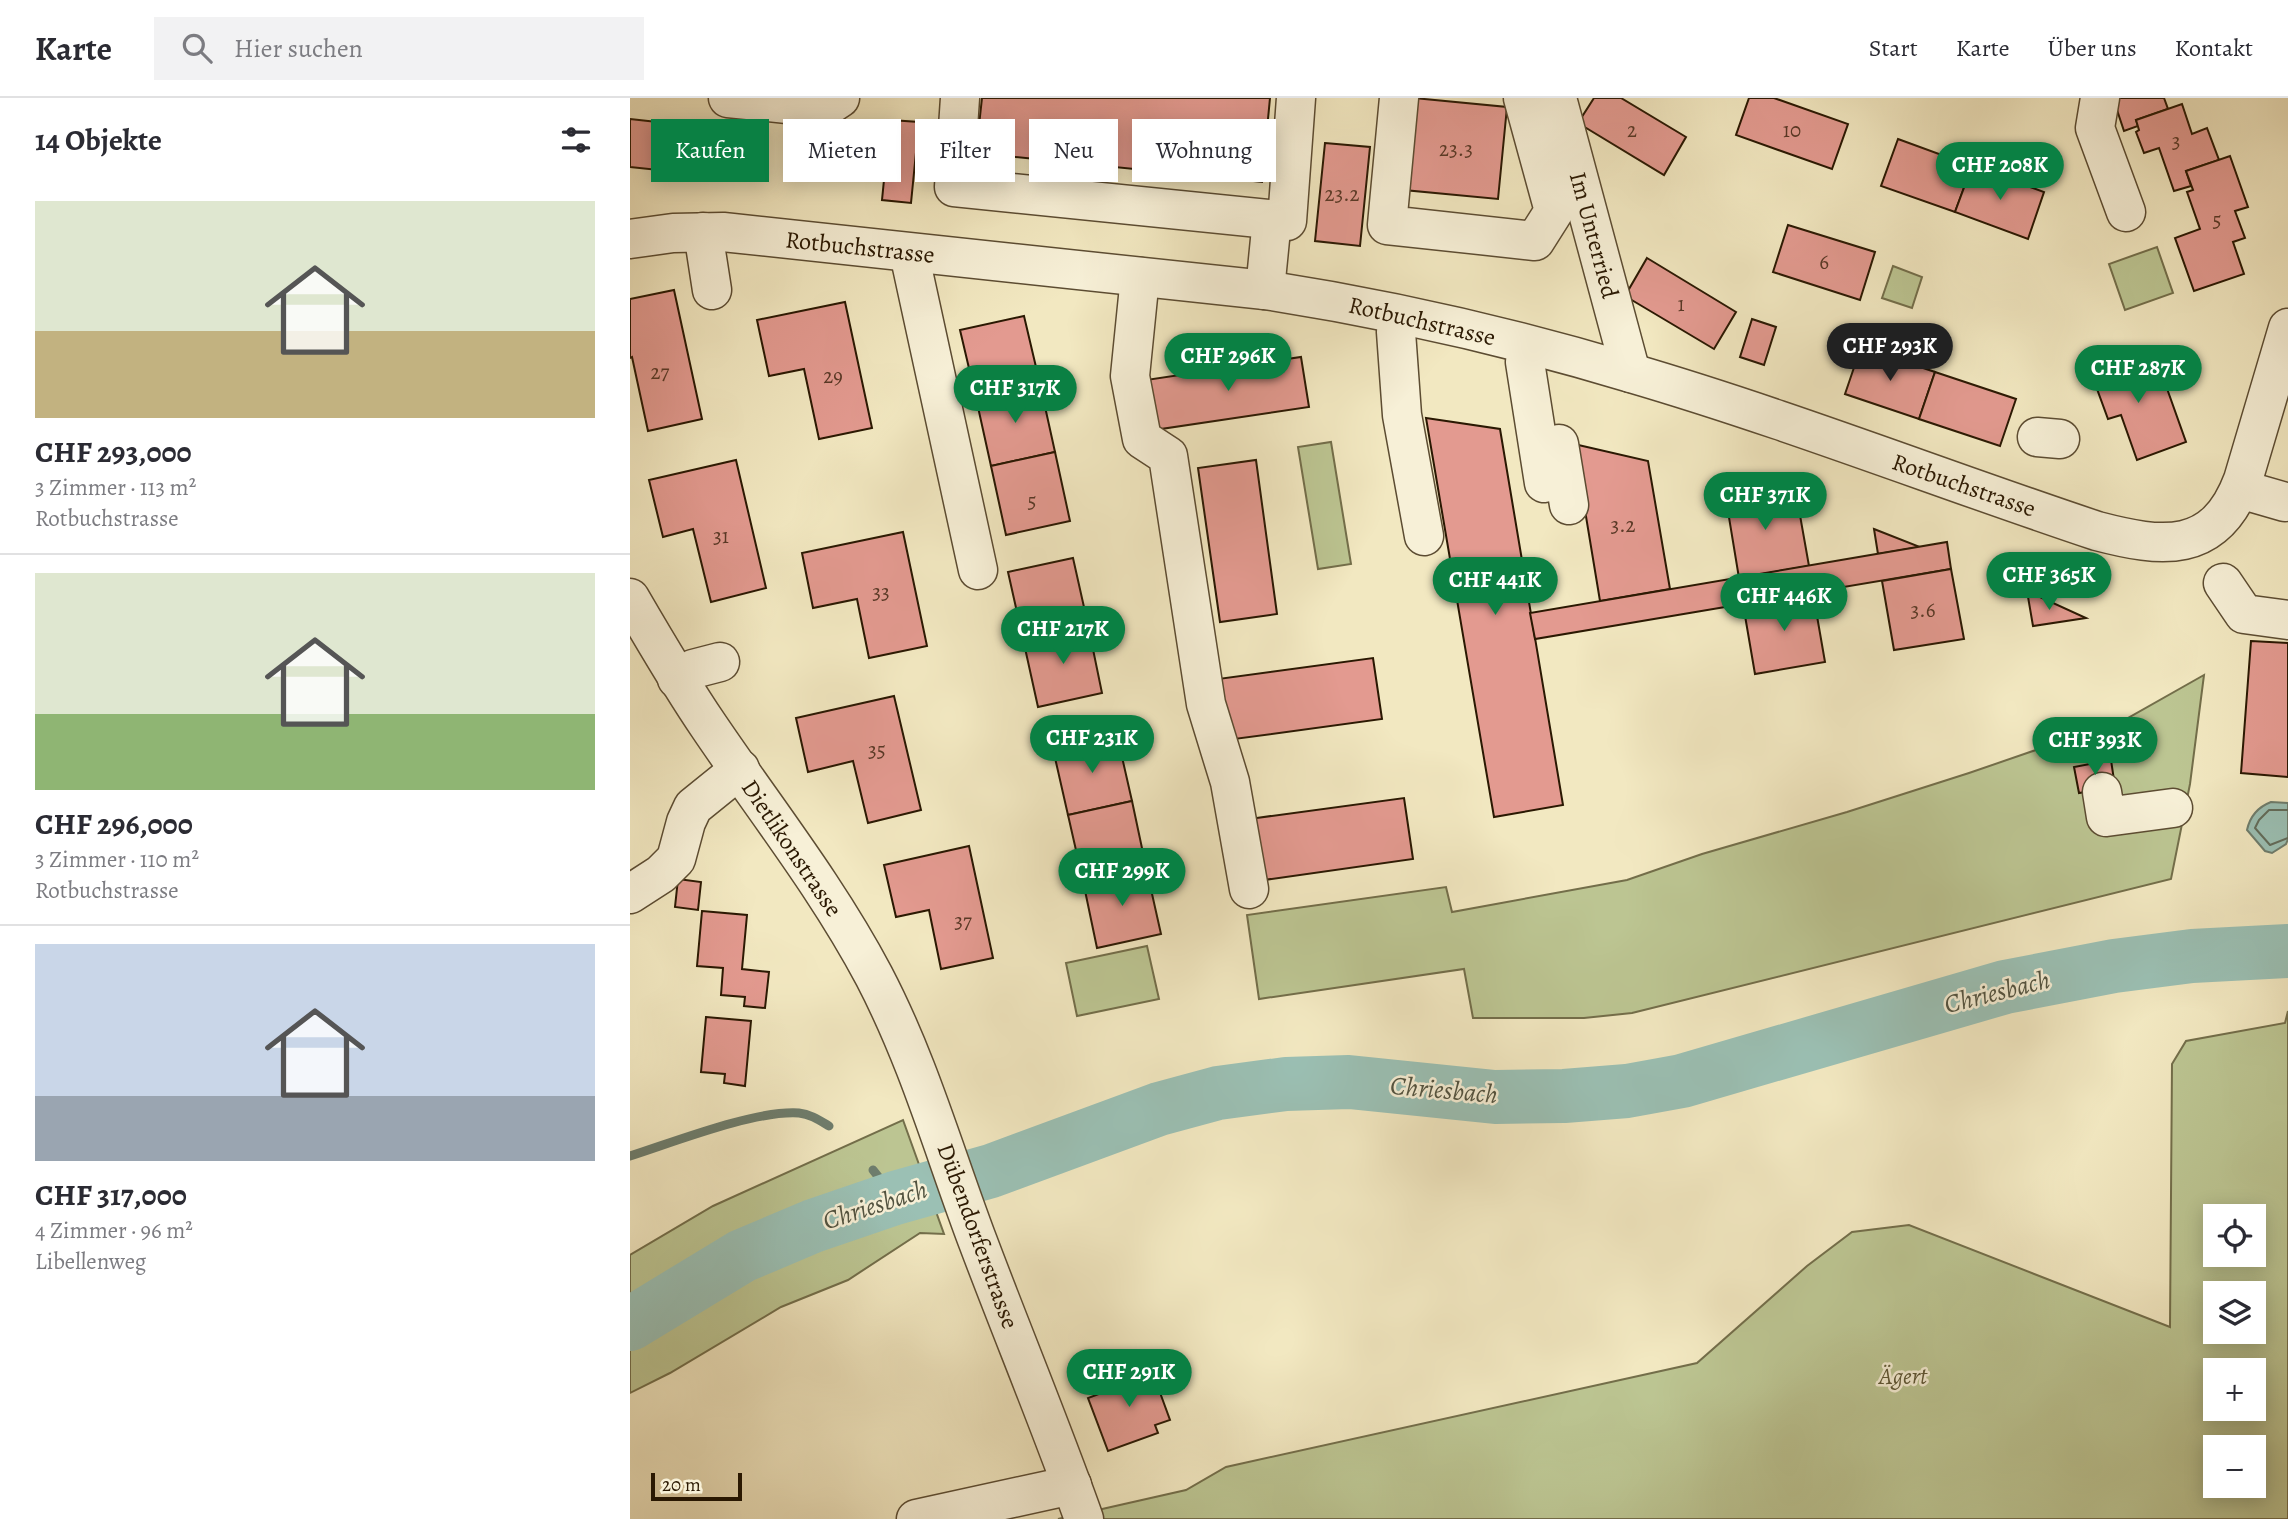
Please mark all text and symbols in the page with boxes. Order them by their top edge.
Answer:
search box [154,17,644,80]
text: Karte [35,26,112,71]
icon: search [178,29,216,67]
text: Hier suchen [234,31,363,66]
text: Start [1869,32,1918,64]
text: Karte [1956,32,2010,64]
text: Über uns [2048,32,2137,64]
text: Kontakt [2175,32,2253,64]
house number: 2 [1627,116,1637,144]
house number: 10 [1783,116,1801,144]
chip: Kaufen [651,119,769,182]
chip: Mieten [783,119,901,182]
chip: Filter [915,119,1015,182]
chip: Neu [1029,119,1118,182]
chip: Wohnung [1132,119,1276,182]
text: 14 Objekte [35,120,162,160]
icon: filters [557,121,595,159]
house number: 3 [2172,127,2180,155]
house number: 23.3 [1439,135,1473,163]
pin: CHF 208K [1928,142,2072,202]
text: CHF 208K [1952,149,2048,180]
street label: Im Unterried [1562,168,1626,302]
house number: 23.2 [1324,180,1360,208]
house number: 5 [2212,206,2222,234]
street label: Rotbuchstrasse [784,223,936,271]
icon: home [252,247,378,373]
house number: 6 [1819,248,1829,276]
street label: Rotbuchstrasse [1345,289,1499,353]
house number: 1 [1677,290,1685,318]
pin: CHF 293K [1818,324,1962,383]
text: CHF 293K [1843,330,1937,361]
pin: CHF 296K [1156,334,1300,393]
text: CHF 296K [1180,340,1276,371]
pin: CHF 287K [2066,345,2210,405]
text: CHF 287K [2091,352,2185,383]
house number: 27 [651,358,670,386]
house number: 29 [823,362,843,390]
pin: CHF 317K [943,366,1087,425]
text: CHF 317K [970,372,1060,403]
text: CHF 293,000 [35,432,192,472]
street label: Rotbuchstrasse [1888,445,2040,525]
text: 3 Zimmer · 113 m² [35,472,196,503]
pin: CHF 371K [1693,472,1837,532]
text: CHF 371K [1720,479,1810,510]
house number: 5 [1027,487,1037,515]
text: Rotbuchstrasse [35,503,179,534]
house number: 3.2 [1610,511,1636,539]
house number: 31 [713,522,729,550]
pin: CHF 365K [1977,552,2121,612]
pin: CHF 441K [1423,558,1567,617]
text: CHF 365K [2002,559,2096,590]
text: CHF 441K [1449,564,1541,595]
pin: CHF 446K [1712,574,1856,633]
house number: 33 [872,578,890,606]
text: CHF 446K [1736,580,1832,611]
house number: 3.6 [1911,596,1936,624]
pin: CHF 217K [991,606,1135,666]
text: CHF 217K [1017,613,1109,644]
icon: home [252,619,378,745]
pin: CHF 231K [1020,716,1164,775]
pin: CHF 393K [2023,718,2167,777]
text: CHF 231K [1046,722,1138,753]
text: CHF 393K [2048,724,2142,755]
house number: 35 [868,736,886,764]
street label: Dietlikonstrasse [734,773,850,923]
text: CHF 296,000 [35,804,193,844]
text: 3 Zimmer · 110 m² [35,844,199,875]
pin: CHF 299K [1050,848,1194,908]
text: CHF 299K [1074,855,1170,886]
text: Rotbuchstrasse [35,875,179,906]
house number: 37 [954,907,972,935]
water label: Chriesbach [1940,962,2054,1022]
icon: home [252,990,378,1116]
water label: Chriesbach [1389,1068,1499,1112]
street label: Dübendorferstrasse [930,1139,1026,1333]
water label: Chriesbach [818,1172,932,1238]
text: CHF 317,000 [35,1175,187,1215]
map controls [2203,1204,2266,1498]
button: locate [2203,1204,2266,1267]
text: 4 Zimmer · 96 m² [35,1215,193,1246]
text: Libellenweg [35,1246,146,1277]
button: layers [2203,1281,2266,1344]
pin: CHF 291K [1057,1350,1201,1409]
text: CHF 291K [1083,1356,1175,1387]
button: + [2203,1358,2266,1421]
park label: Ägert [1877,1360,1928,1392]
button: − [2203,1435,2266,1498]
scale bar [651,1470,742,1502]
text: 20 m [662,1472,701,1498]

